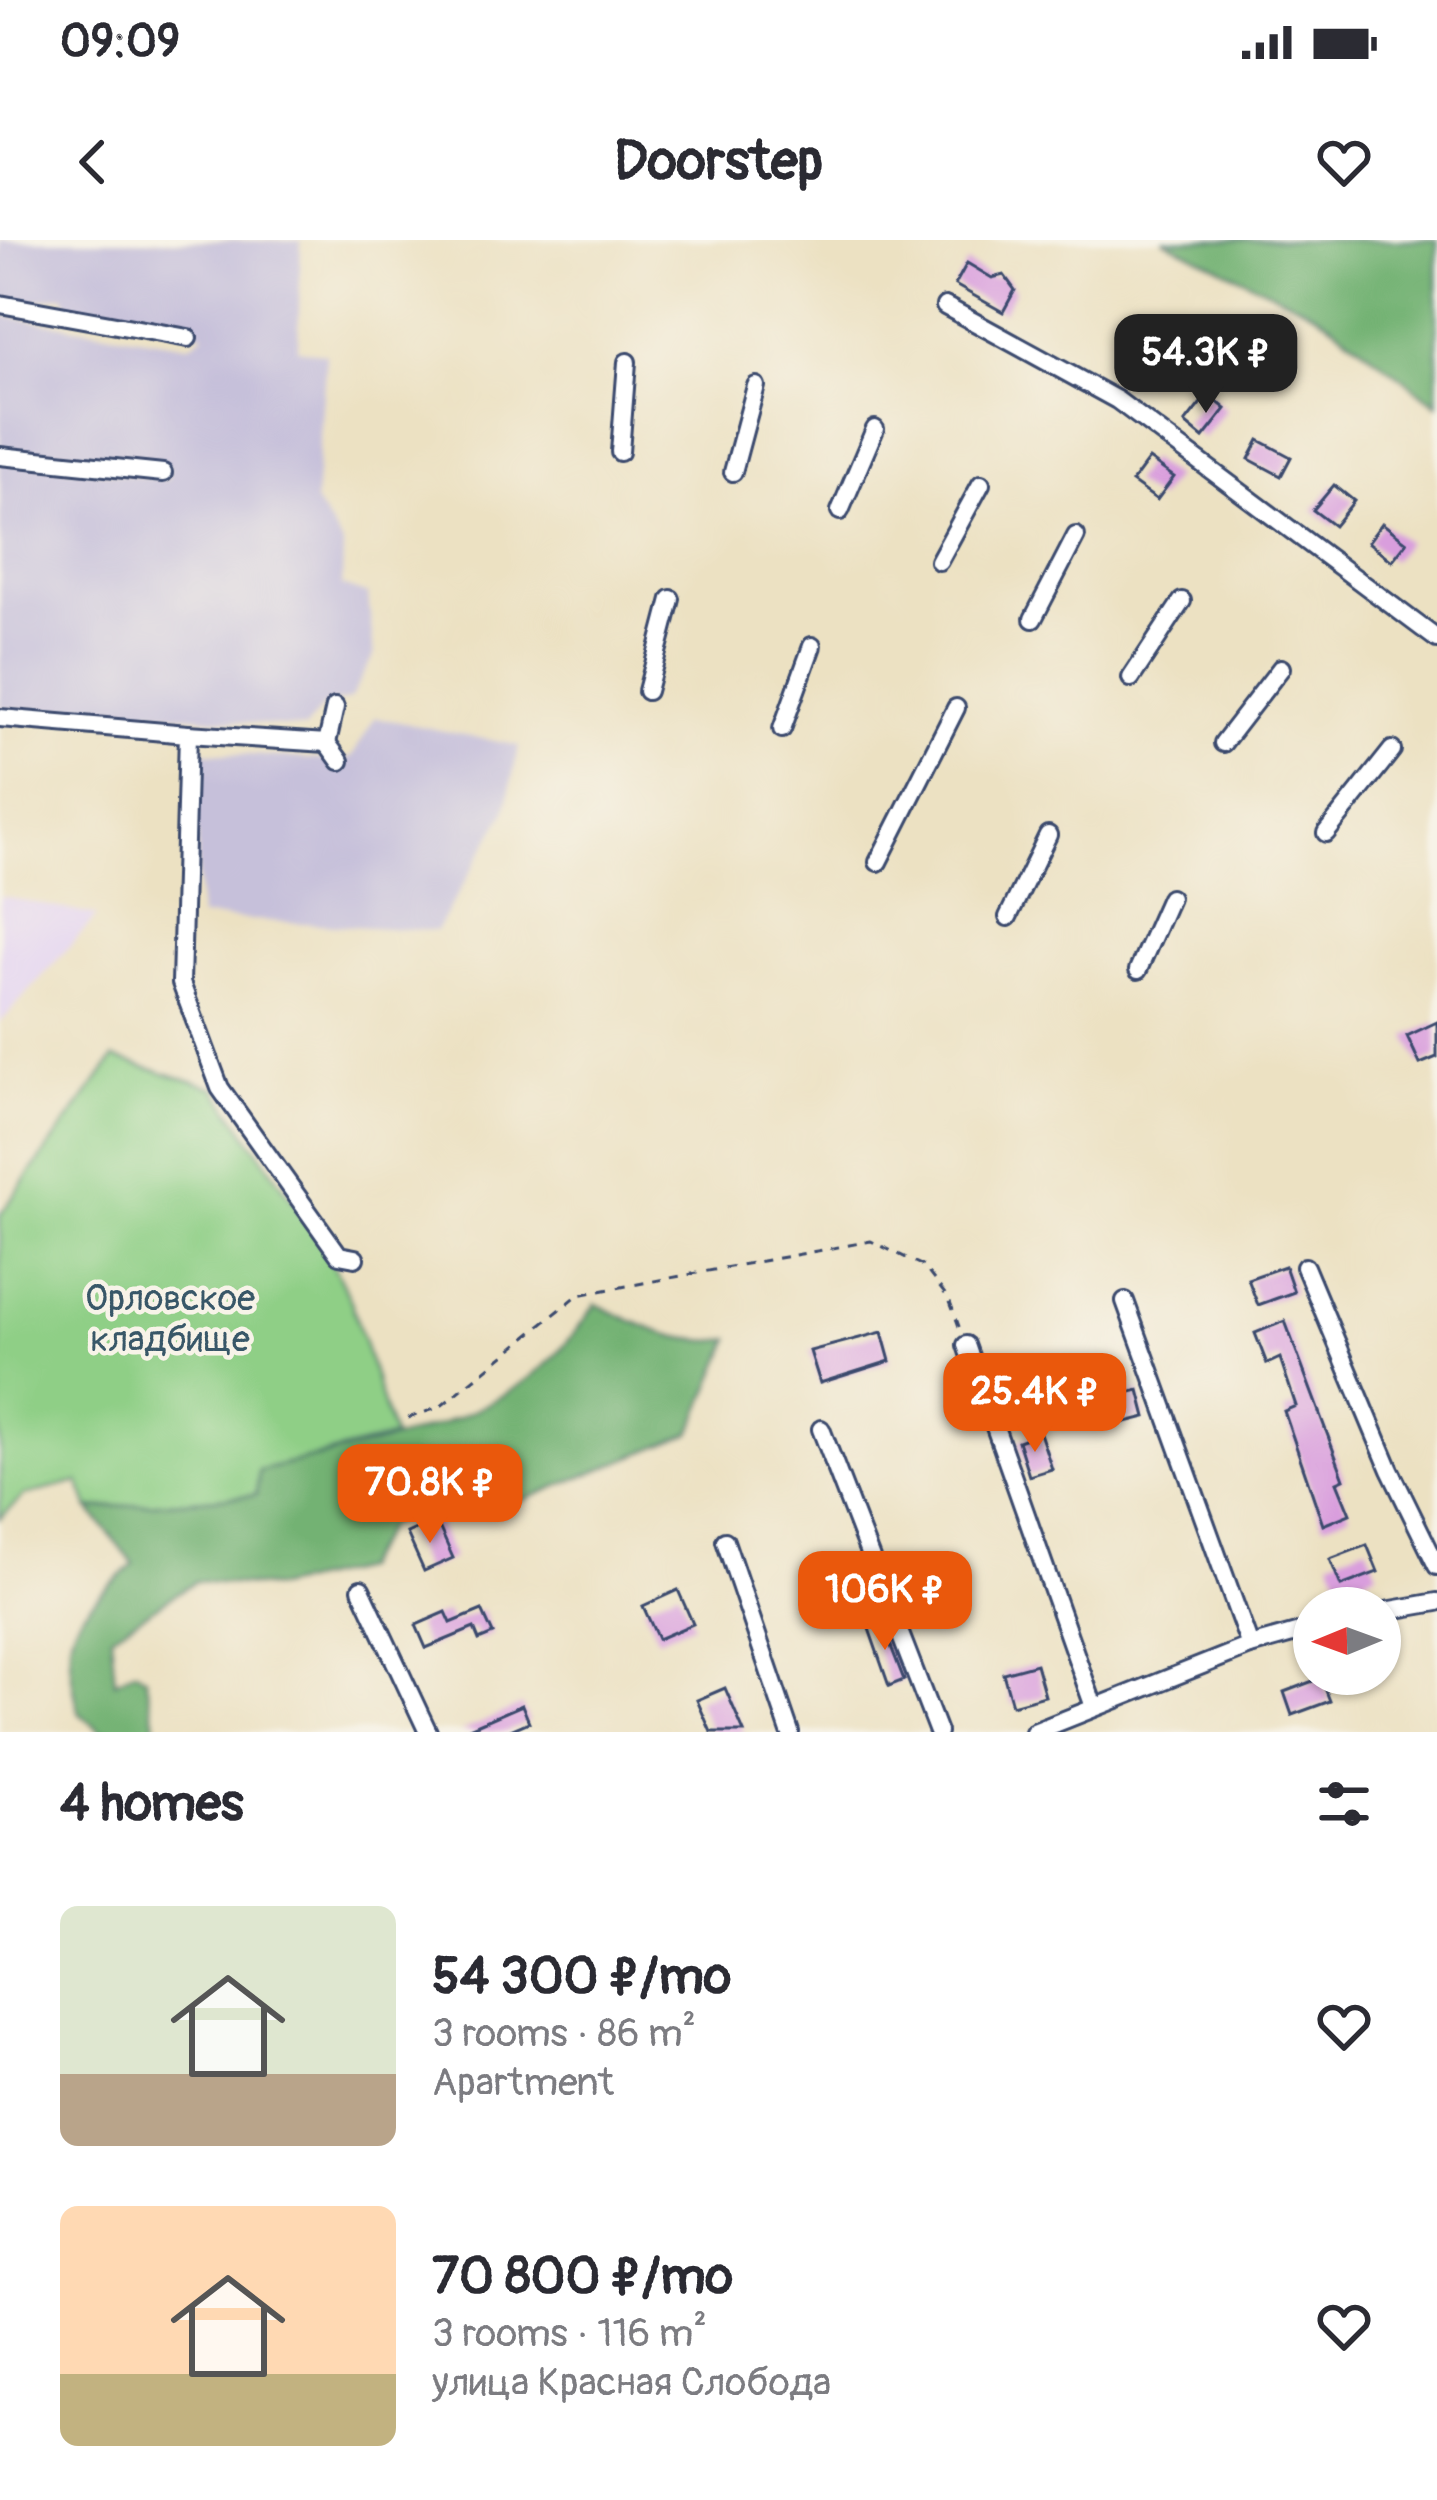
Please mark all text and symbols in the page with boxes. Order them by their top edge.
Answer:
text: 09:09 [60,14,180,70]
text: Doorstep [614,128,823,196]
icon: back [60,129,126,195]
icon: heart [1311,129,1377,195]
pin: 54.3K ₽ [1095,314,1317,416]
text: 54.3K ₽ [1141,328,1271,377]
park label: Орловское кладбище [85,1276,255,1362]
pin: 25.4K ₽ [924,1353,1146,1455]
text: 25.4K ₽ [970,1367,1100,1416]
pin: 70.8K ₽ [319,1444,541,1546]
text: 70.8K ₽ [365,1458,495,1507]
pin: 106K ₽ [787,1551,983,1653]
text: 106K ₽ [825,1565,945,1614]
north arrow [1293,1587,1401,1695]
map controls [1293,1587,1401,1695]
icon: filters [1311,1771,1377,1837]
text: 4 homes [60,1772,244,1836]
text: 54 300 ₽/mo [432,1945,731,2009]
icon: home [156,1954,300,2098]
icon: heart [1311,1993,1377,2059]
text: 3 rooms · 86 m² [432,2009,696,2058]
text: Apartment [432,2058,614,2107]
text: 70 800 ₽/mo [432,2245,733,2309]
icon: home [156,2254,300,2398]
icon: heart [1311,2293,1377,2359]
text: 3 rooms · 116 m² [432,2309,707,2358]
text: улица Красная Слобода [432,2358,831,2407]

